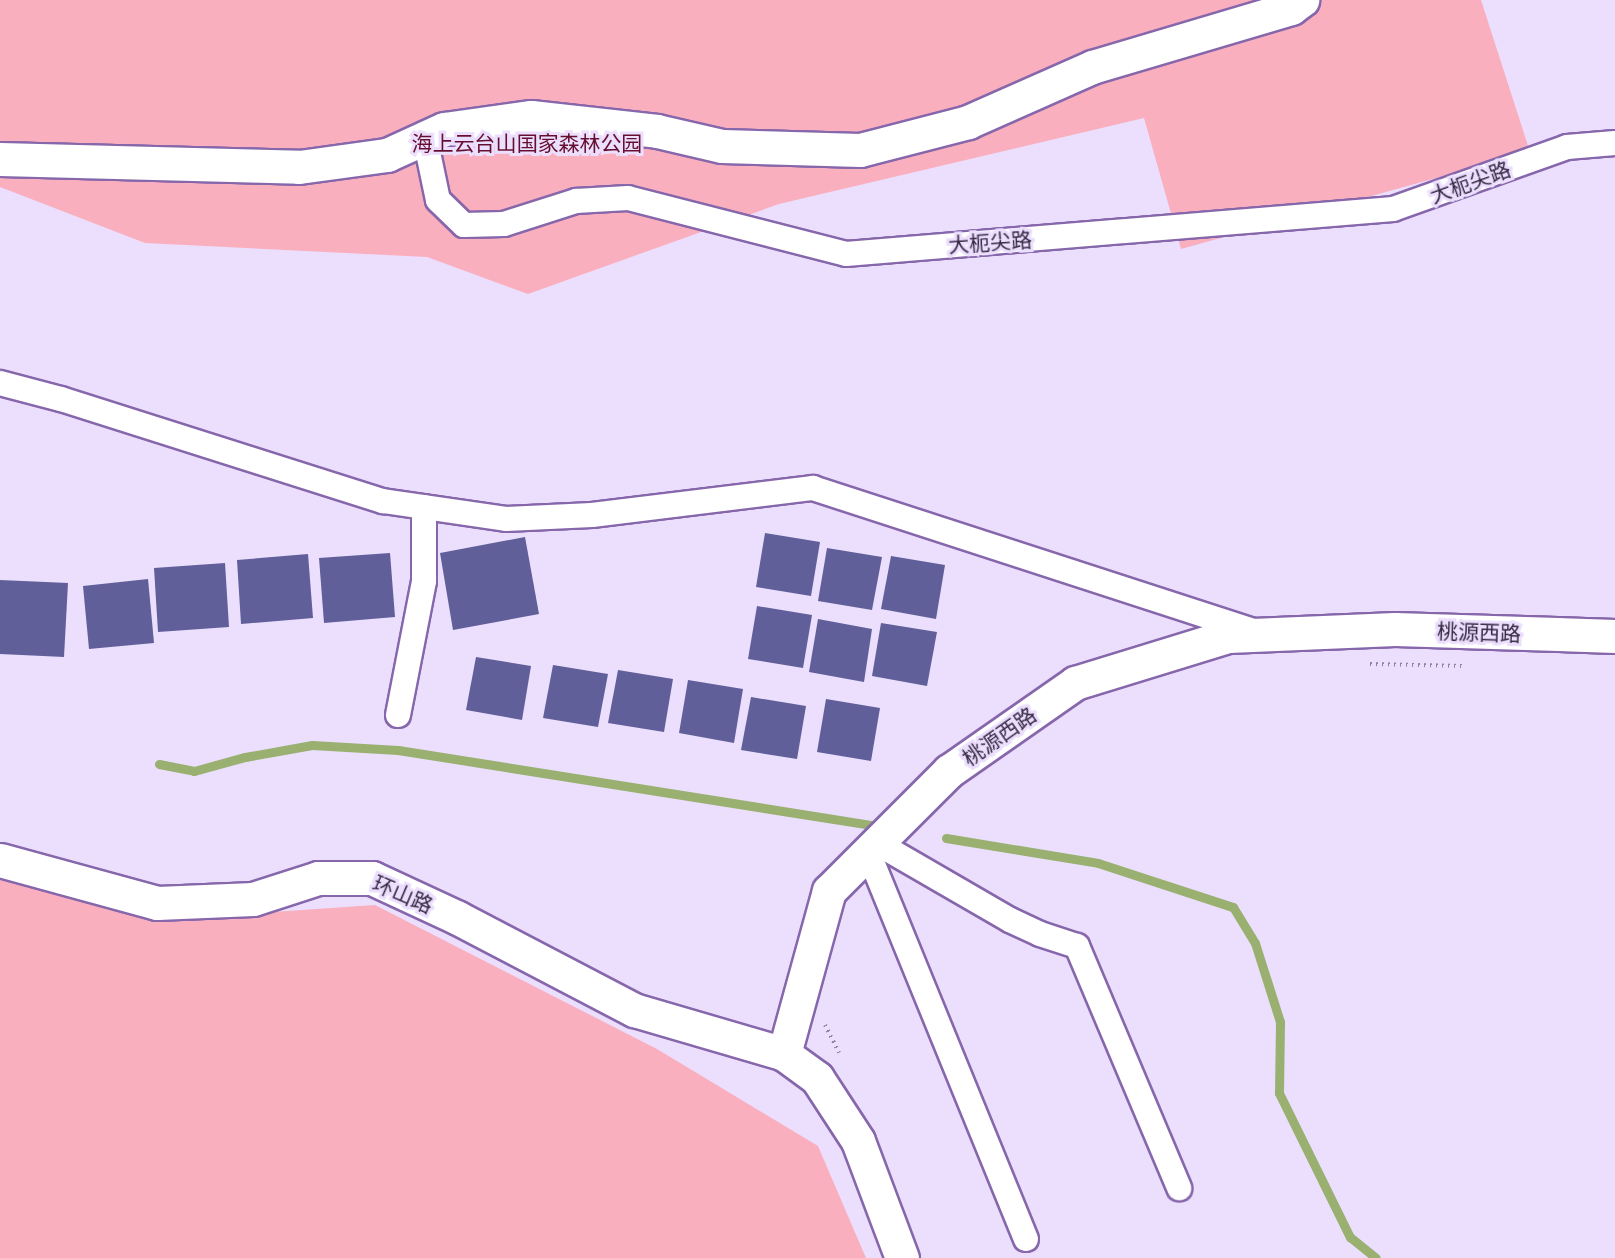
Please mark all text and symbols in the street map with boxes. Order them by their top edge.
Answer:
park label: 海上云台山国家森林公园 [412,130,642,156]
street label: 大枙尖路 [1426,156,1514,208]
street label: 大枙尖路 [947,227,1033,257]
street label: 桃源西路 [1437,618,1521,646]
street label: 桃源西路 [957,702,1041,770]
street label: 环山路 [369,870,437,918]

